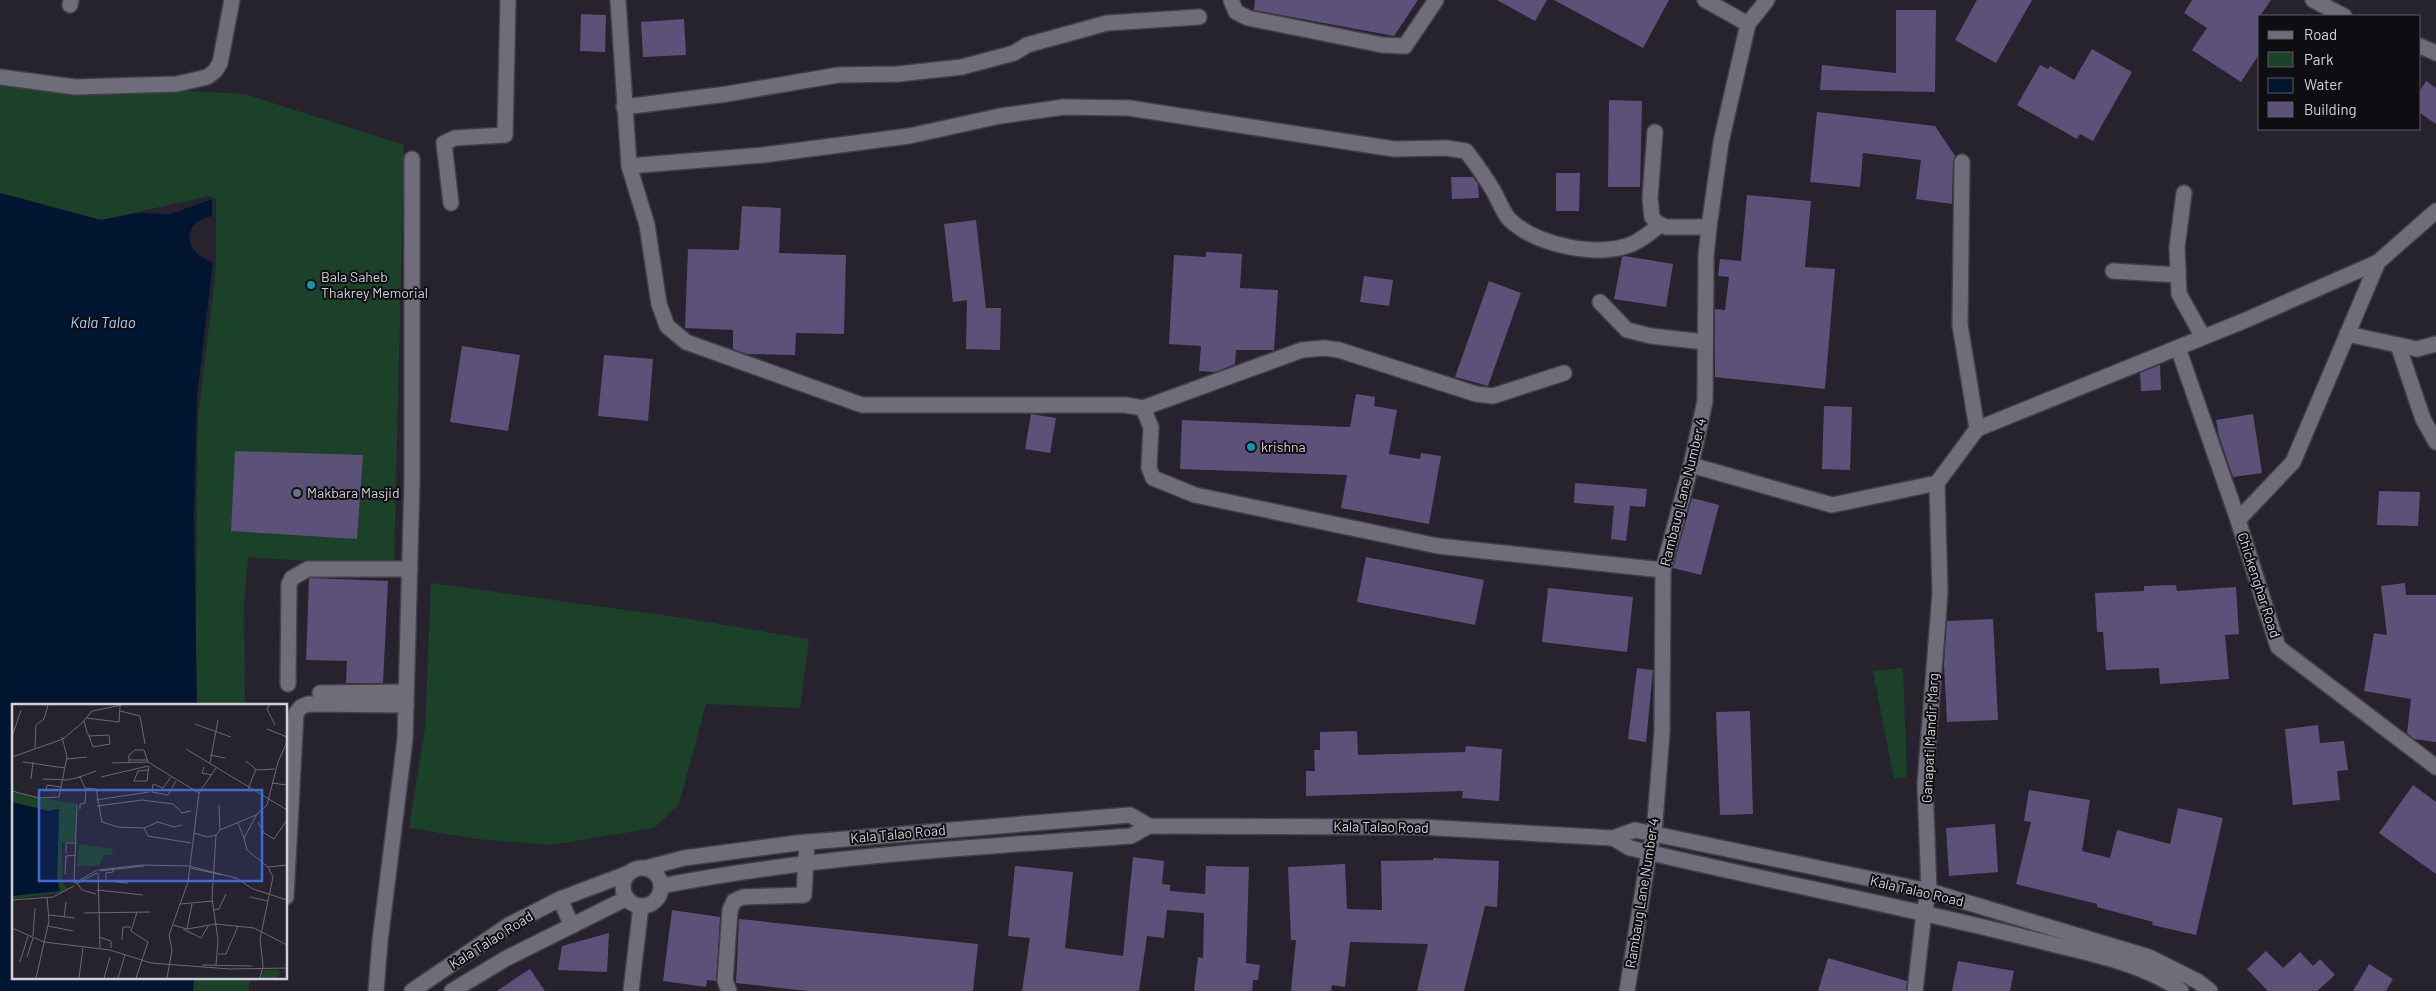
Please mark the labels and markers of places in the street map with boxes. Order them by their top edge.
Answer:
place label: Bala Saheb Thakrey Memorial [321,268,428,301]
marker: Bala Saheb Thakrey Memorial [305,279,317,291]
place label: krishna [1261,438,1306,455]
marker: krishna [1245,441,1257,453]
place label: Makbara Masjid [307,484,400,501]
marker: Makbara Masjid [291,487,303,499]

